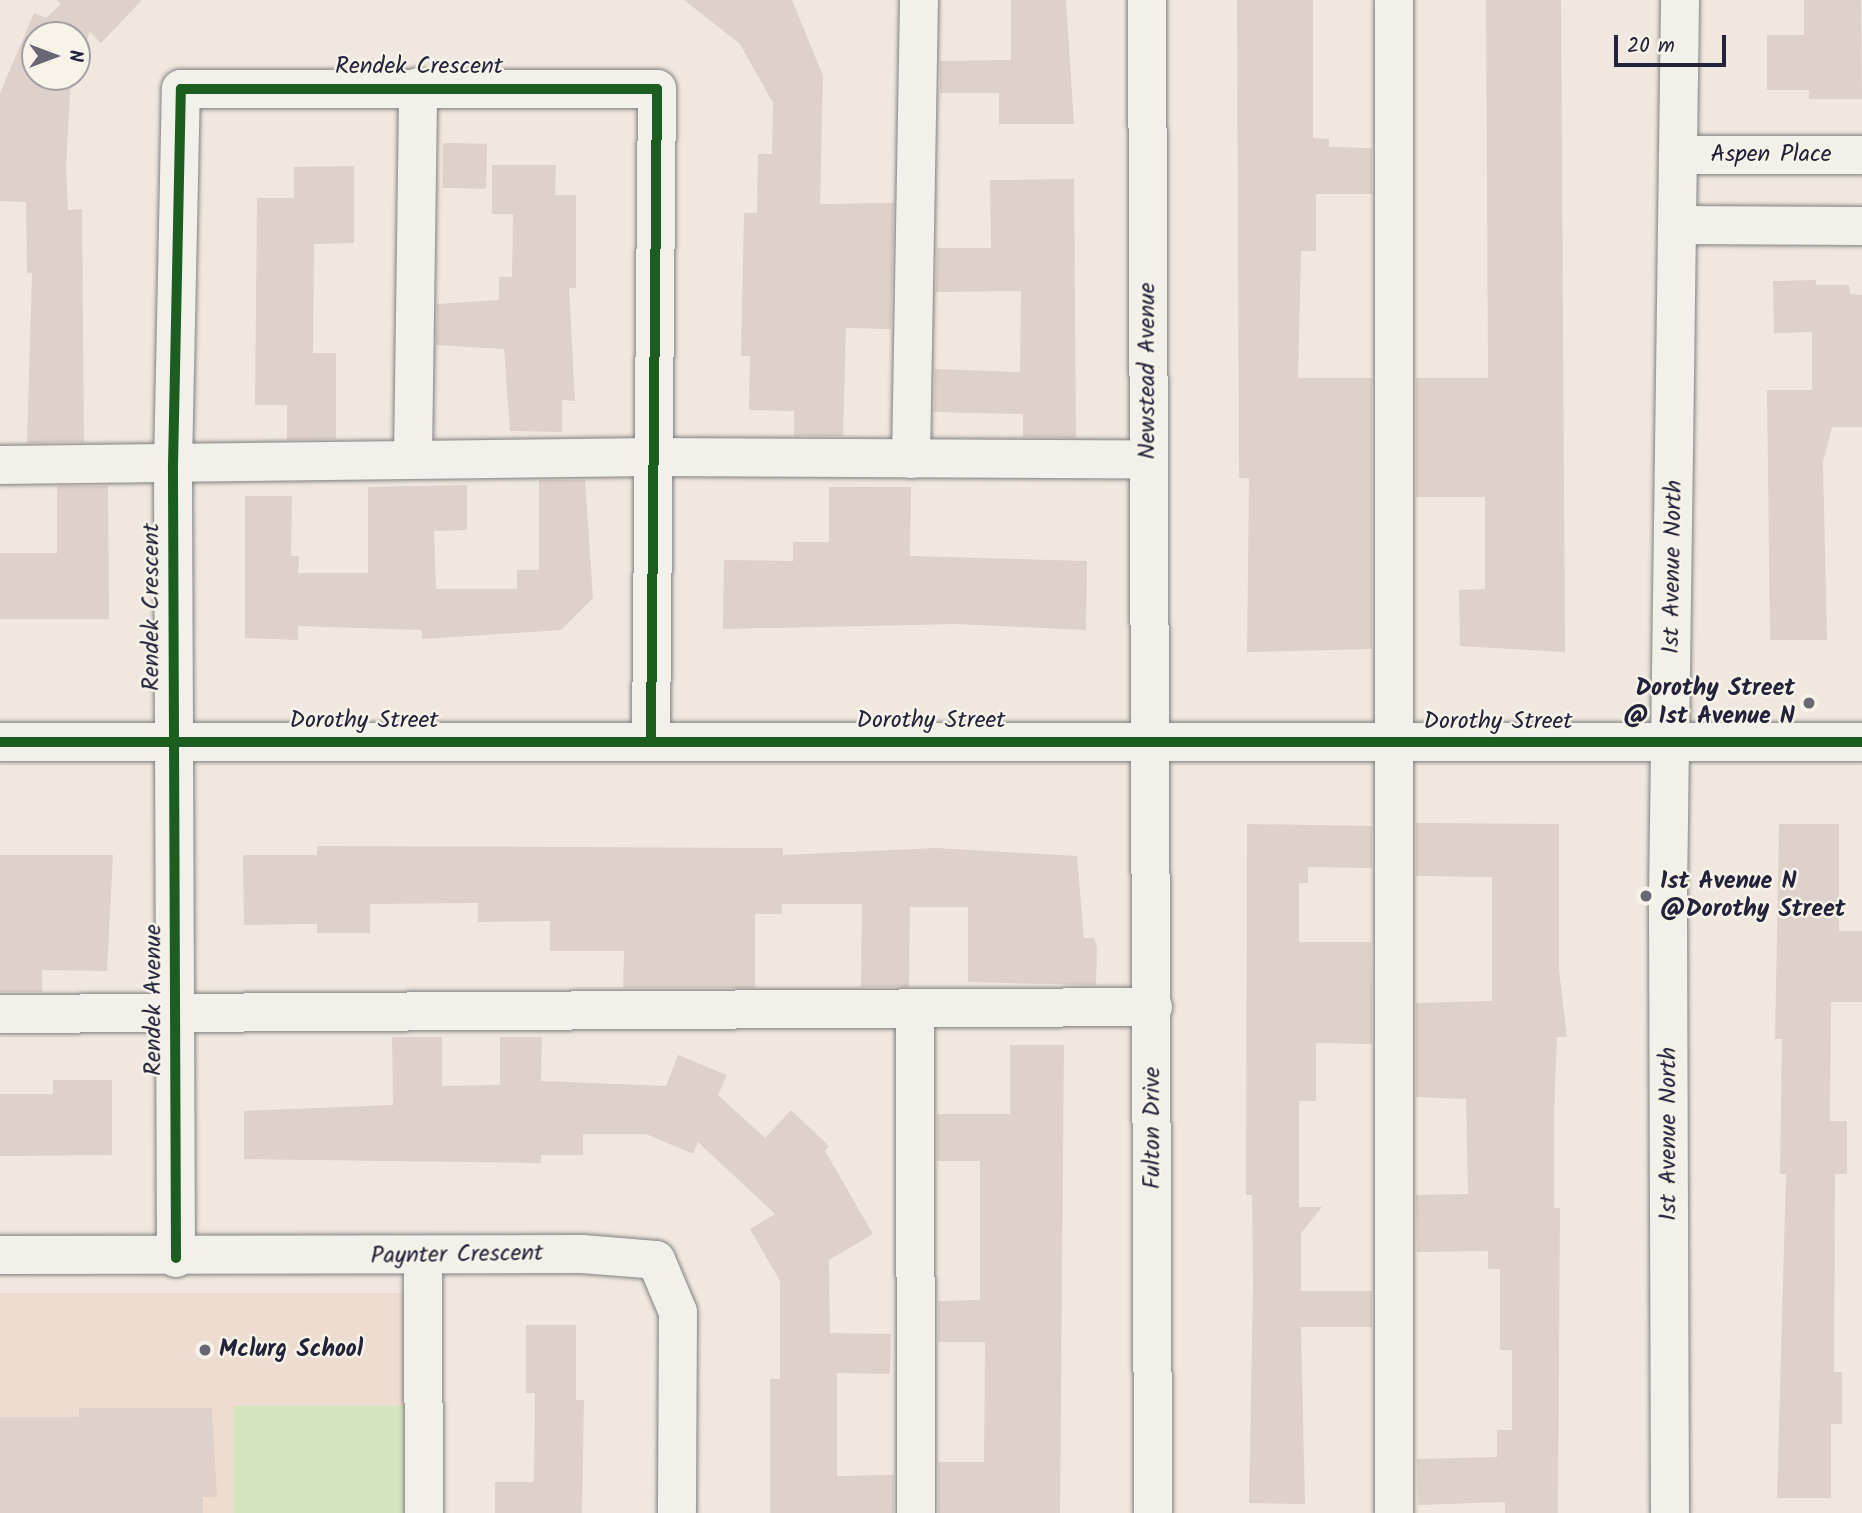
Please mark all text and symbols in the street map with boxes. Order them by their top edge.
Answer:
north arrow [21,21,91,91]
scale bar [1617,21,1729,65]
text: 20 m [1627,30,1675,63]
text: N [60,50,90,62]
street label: Rendek Crescent [335,53,503,81]
street label: Aspen Place [1710,141,1832,169]
street label: Newstead Avenue [1134,282,1162,460]
street label: 1st Avenue North [1657,480,1689,654]
street label: Rendek Crescent [138,523,166,691]
place label: Dorothy Street @ 1st Avenue N [1623,675,1795,731]
marker: Dorothy Street @ 1st Avenue N [1801,695,1817,711]
street label: Dorothy Street [289,707,439,735]
street label: Dorothy Street [856,707,1006,735]
street label: Dorothy Street [1423,708,1573,736]
place label: 1st Avenue N @Dorothy Street [1660,868,1845,924]
marker: 1st Avenue N @Dorothy Street [1638,888,1654,904]
street label: Rendek Avenue [140,924,168,1076]
street label: 1st Avenue North [1655,1047,1683,1221]
street label: Fulton Drive [1139,1067,1167,1189]
street label: Paynter Crescent [370,1239,544,1271]
place label: Mclurg School [219,1336,363,1364]
marker: Mclurg School [197,1342,213,1358]

